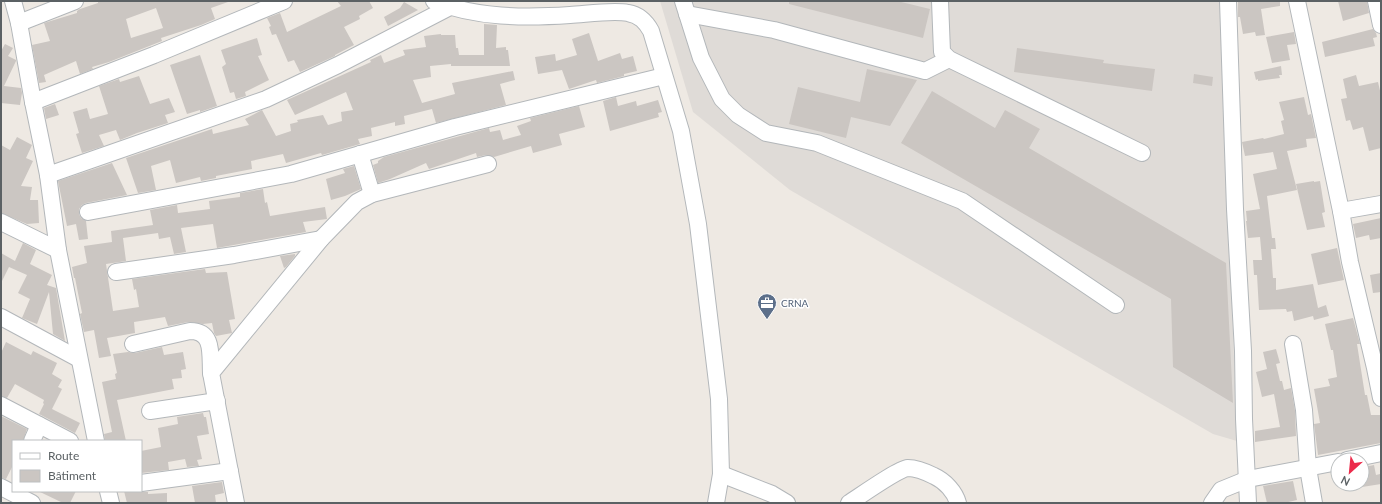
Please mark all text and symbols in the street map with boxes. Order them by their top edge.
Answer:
office icon: CRNA [756,292,778,320]
place label: CRNA [781,297,809,309]
legend [12,440,142,492]
text: Route [48,448,79,463]
north arrow [1330,452,1370,492]
text: Bâtiment [48,468,97,483]
text: N [1339,474,1352,489]

